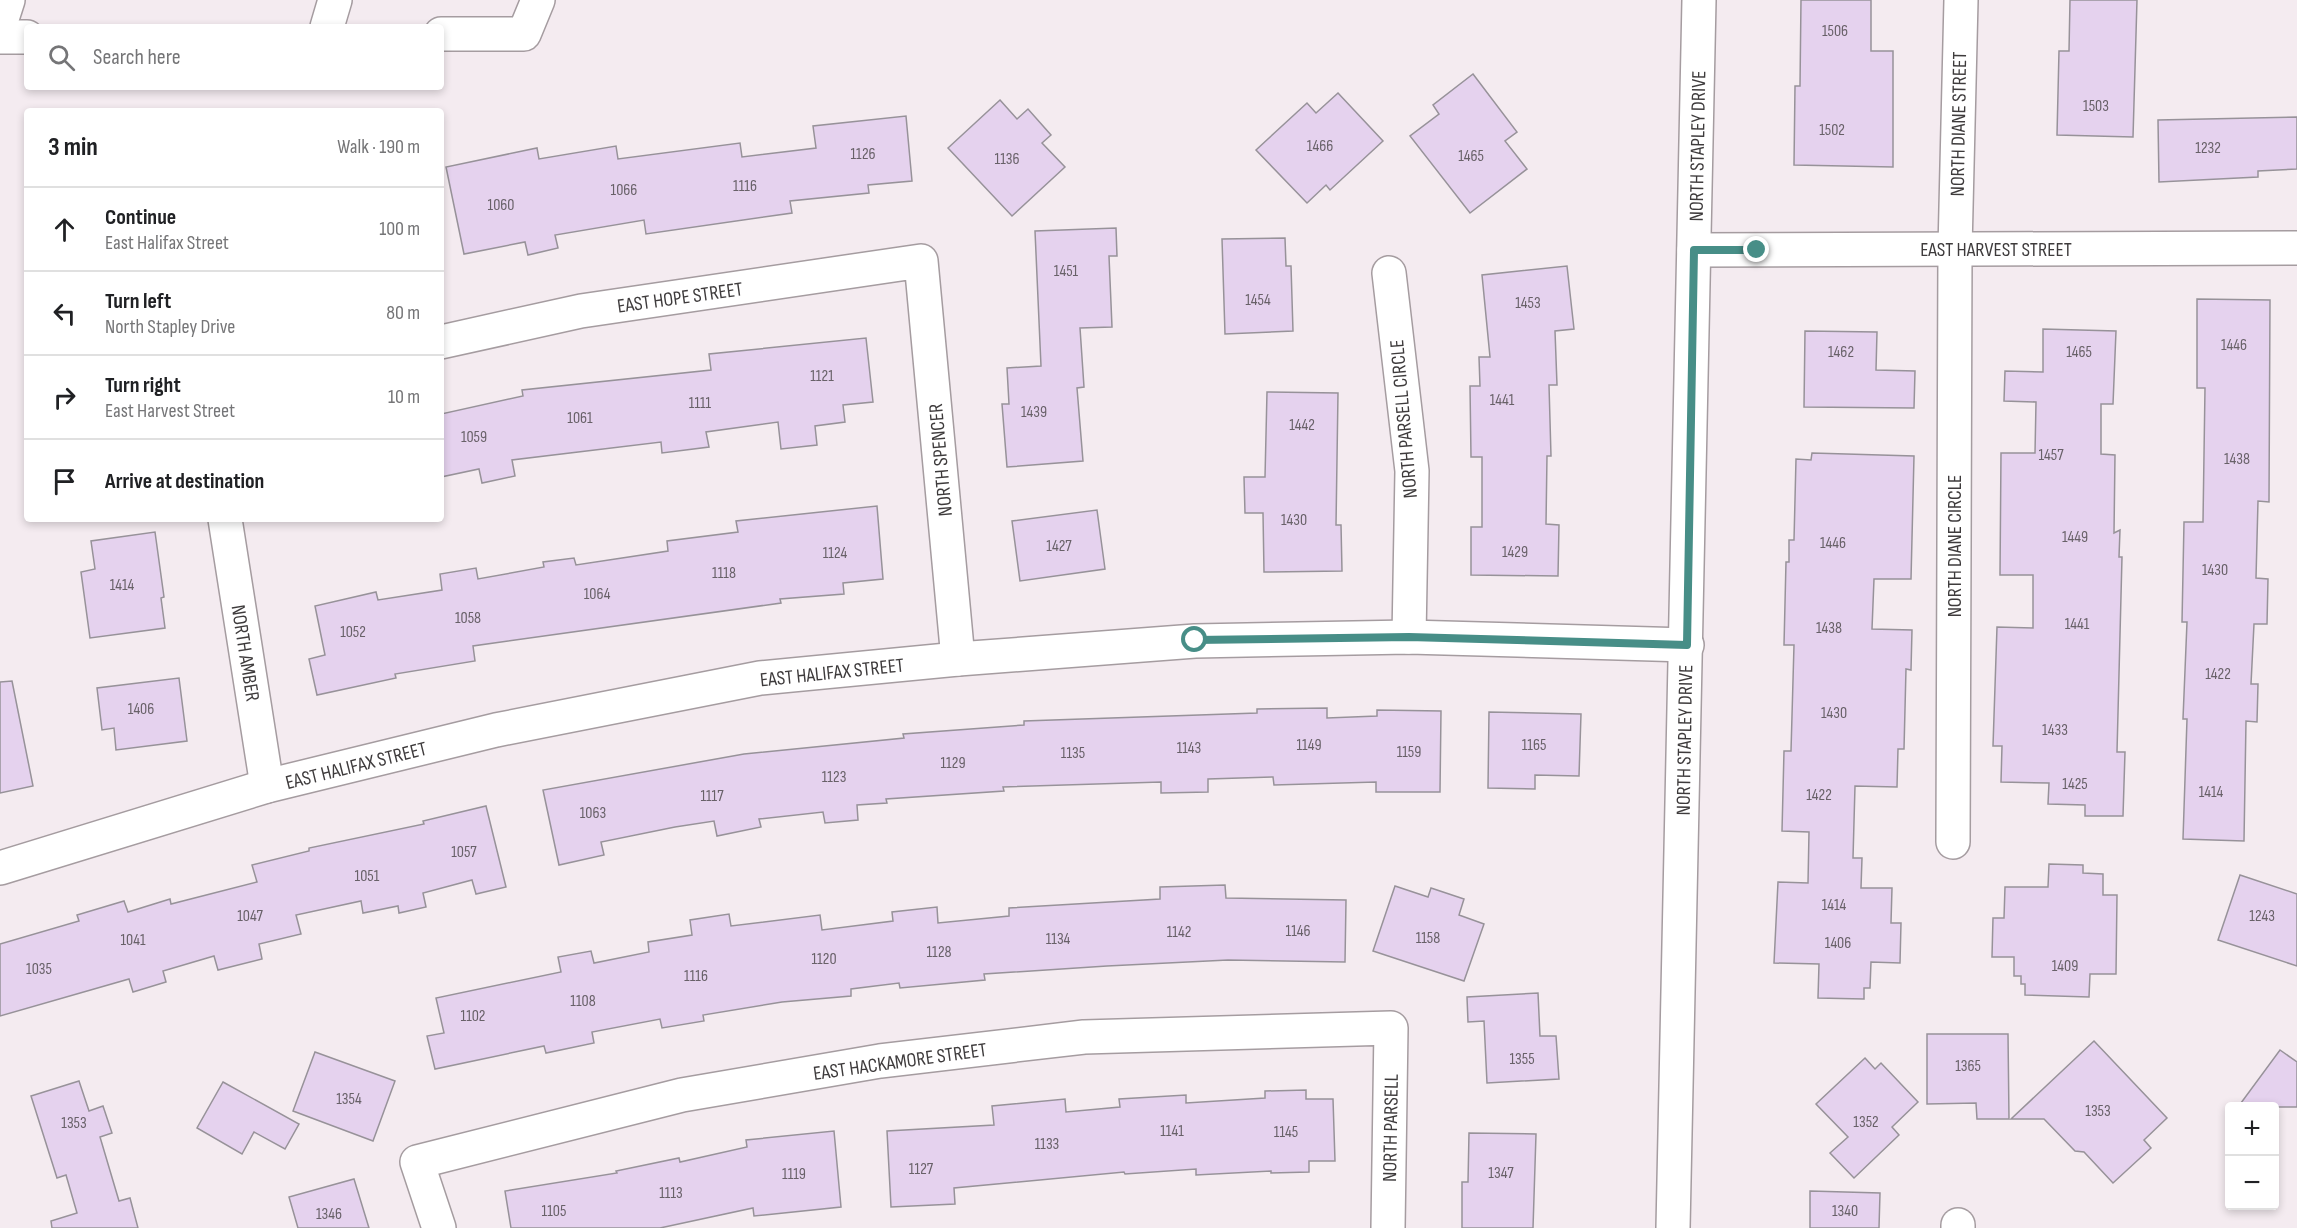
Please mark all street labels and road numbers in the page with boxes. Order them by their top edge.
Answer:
street label: NORTH DIANE STREET [1946,51,1972,197]
street label: NORTH STAPLEY DRIVE [1685,70,1711,222]
street label: EAST HARVEST STREET [1920,238,2072,262]
street label: EAST HOPE STREET [616,277,745,319]
street label: NORTH PARSELL CIRCLE [1385,339,1423,499]
street label: NORTH SPENCER [924,403,958,517]
street label: NORTH DIANE CIRCLE [1943,475,1967,617]
street label: NORTH AMBER [226,603,264,703]
street label: EAST HALIFAX STREET [759,653,905,692]
street label: NORTH STAPLEY DRIVE [1672,664,1698,816]
street label: EAST HALIFAX STREET [283,737,429,795]
street label: EAST HACKAMORE STREET [812,1038,988,1086]
street label: NORTH PARSELL [1378,1073,1404,1182]

